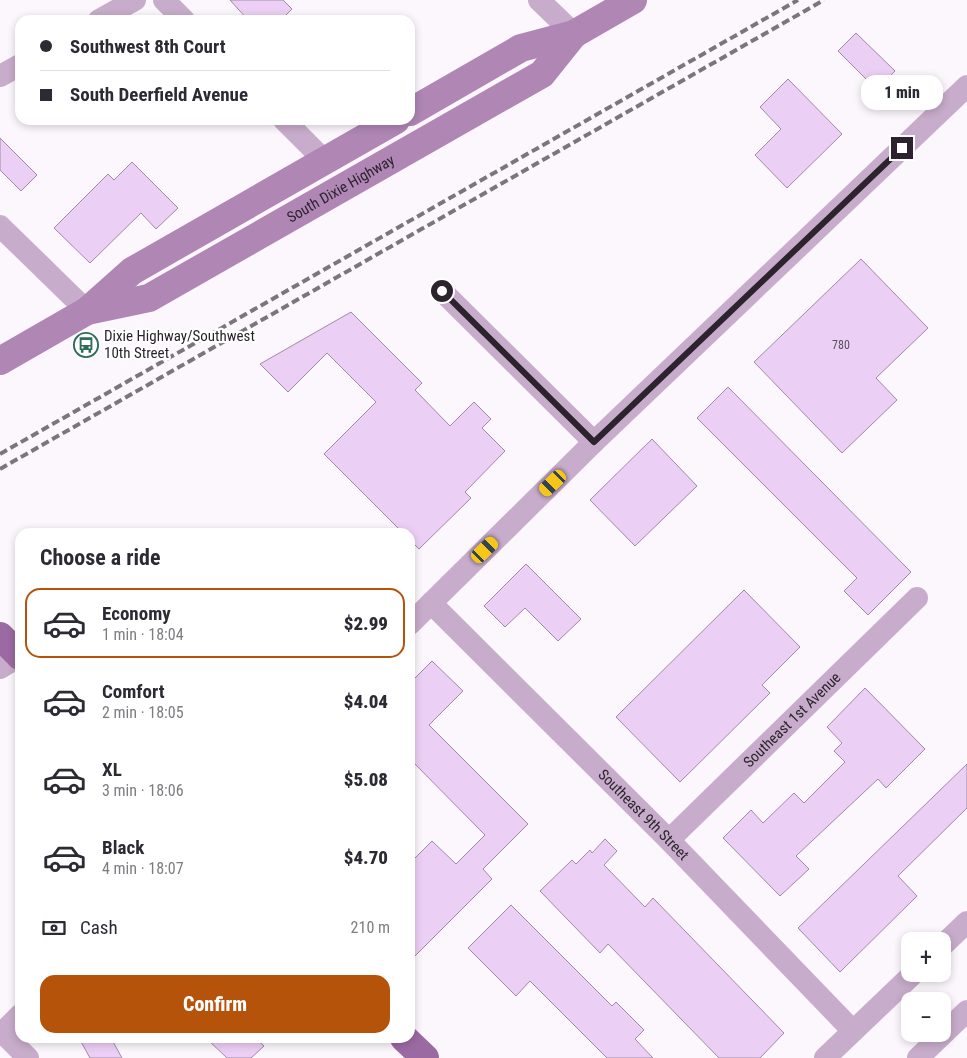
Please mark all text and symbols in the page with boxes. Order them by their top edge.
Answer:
text: Southwest 8th Court [70,35,226,58]
callout: 1 min [861,76,943,110]
text: South Deerfield Avenue [70,83,248,106]
text: 1 min [884,83,920,102]
route end [891,137,913,159]
street label: South Dixie Highway [284,151,398,226]
route start [431,280,453,302]
place label: Dixie Highway/Southwest 10th Street [104,327,255,362]
bus stop icon: Dixie Highway/Southwest 10th Street [73,332,99,358]
house number: 780 [832,338,850,352]
car [536,467,569,499]
car [468,534,501,566]
text: Choose a ride [40,545,161,570]
icon: car [42,601,87,646]
text: Economy [102,602,171,625]
text: $2.99 [344,612,388,635]
text: 1 min · 18:04 [102,625,184,644]
street label: Southeast 1st Avenue [740,669,844,771]
icon: car [42,679,87,724]
text: Comfort [102,680,165,703]
text: $4.04 [344,690,388,713]
text: 2 min · 18:05 [102,703,184,722]
icon: car [42,757,87,802]
text: XL [102,758,122,781]
street label: Southeast 9th Street [594,766,693,864]
text: $5.08 [344,768,388,791]
text: 3 min · 18:06 [102,781,184,800]
icon: car [42,835,87,880]
text: Black [102,836,144,859]
text: $4.70 [344,846,388,869]
text: 4 min · 18:07 [102,859,184,878]
icon: cash [40,914,68,942]
text: Cash [80,916,118,939]
text: 210 m [351,918,390,937]
map controls [901,932,951,1042]
button: + [901,932,951,982]
button: Confirm [40,975,390,1033]
button: − [901,992,951,1042]

